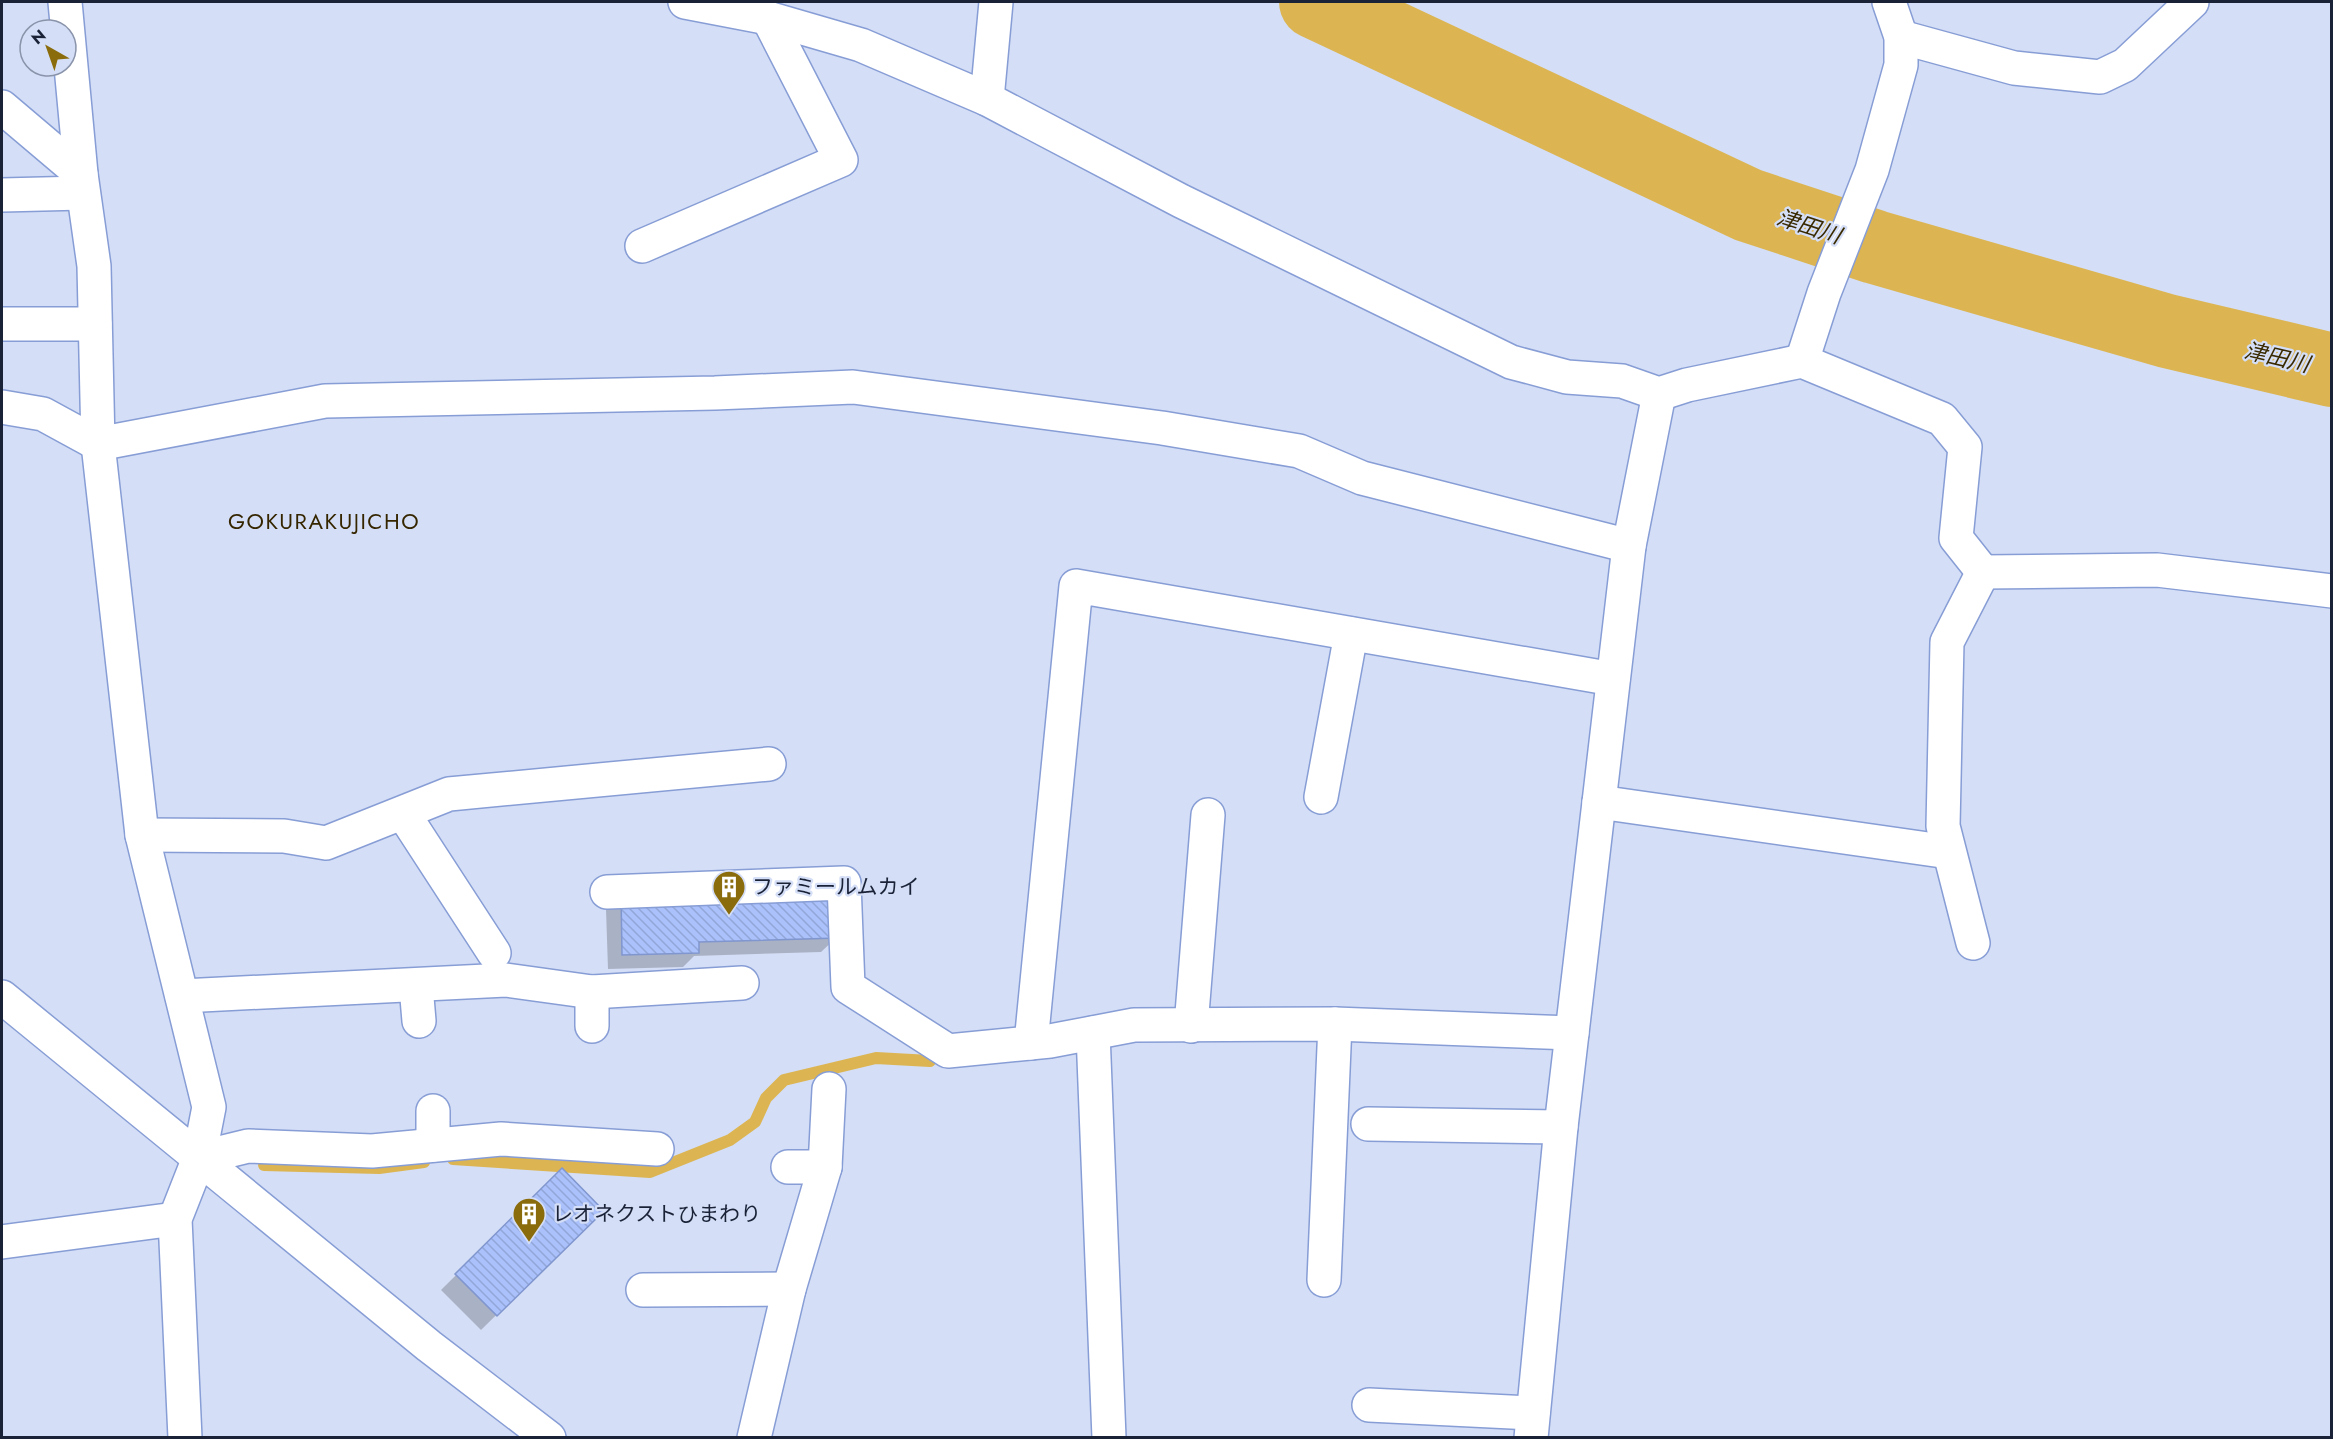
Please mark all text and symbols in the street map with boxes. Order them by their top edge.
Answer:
north arrow [18,18,78,78]
text: N [26,24,51,50]
water label: 津田川 [1773,201,1847,252]
water label: 津田川 [2241,334,2315,380]
district label: GOKURAKUJICHO [228,505,420,537]
building icon: ファミールムカイ [711,869,747,916]
place label: ファミールムカイ [752,872,920,902]
building icon: レオネクストひまわり [511,1196,547,1243]
place label: レオネクストひまわり [552,1199,761,1229]

